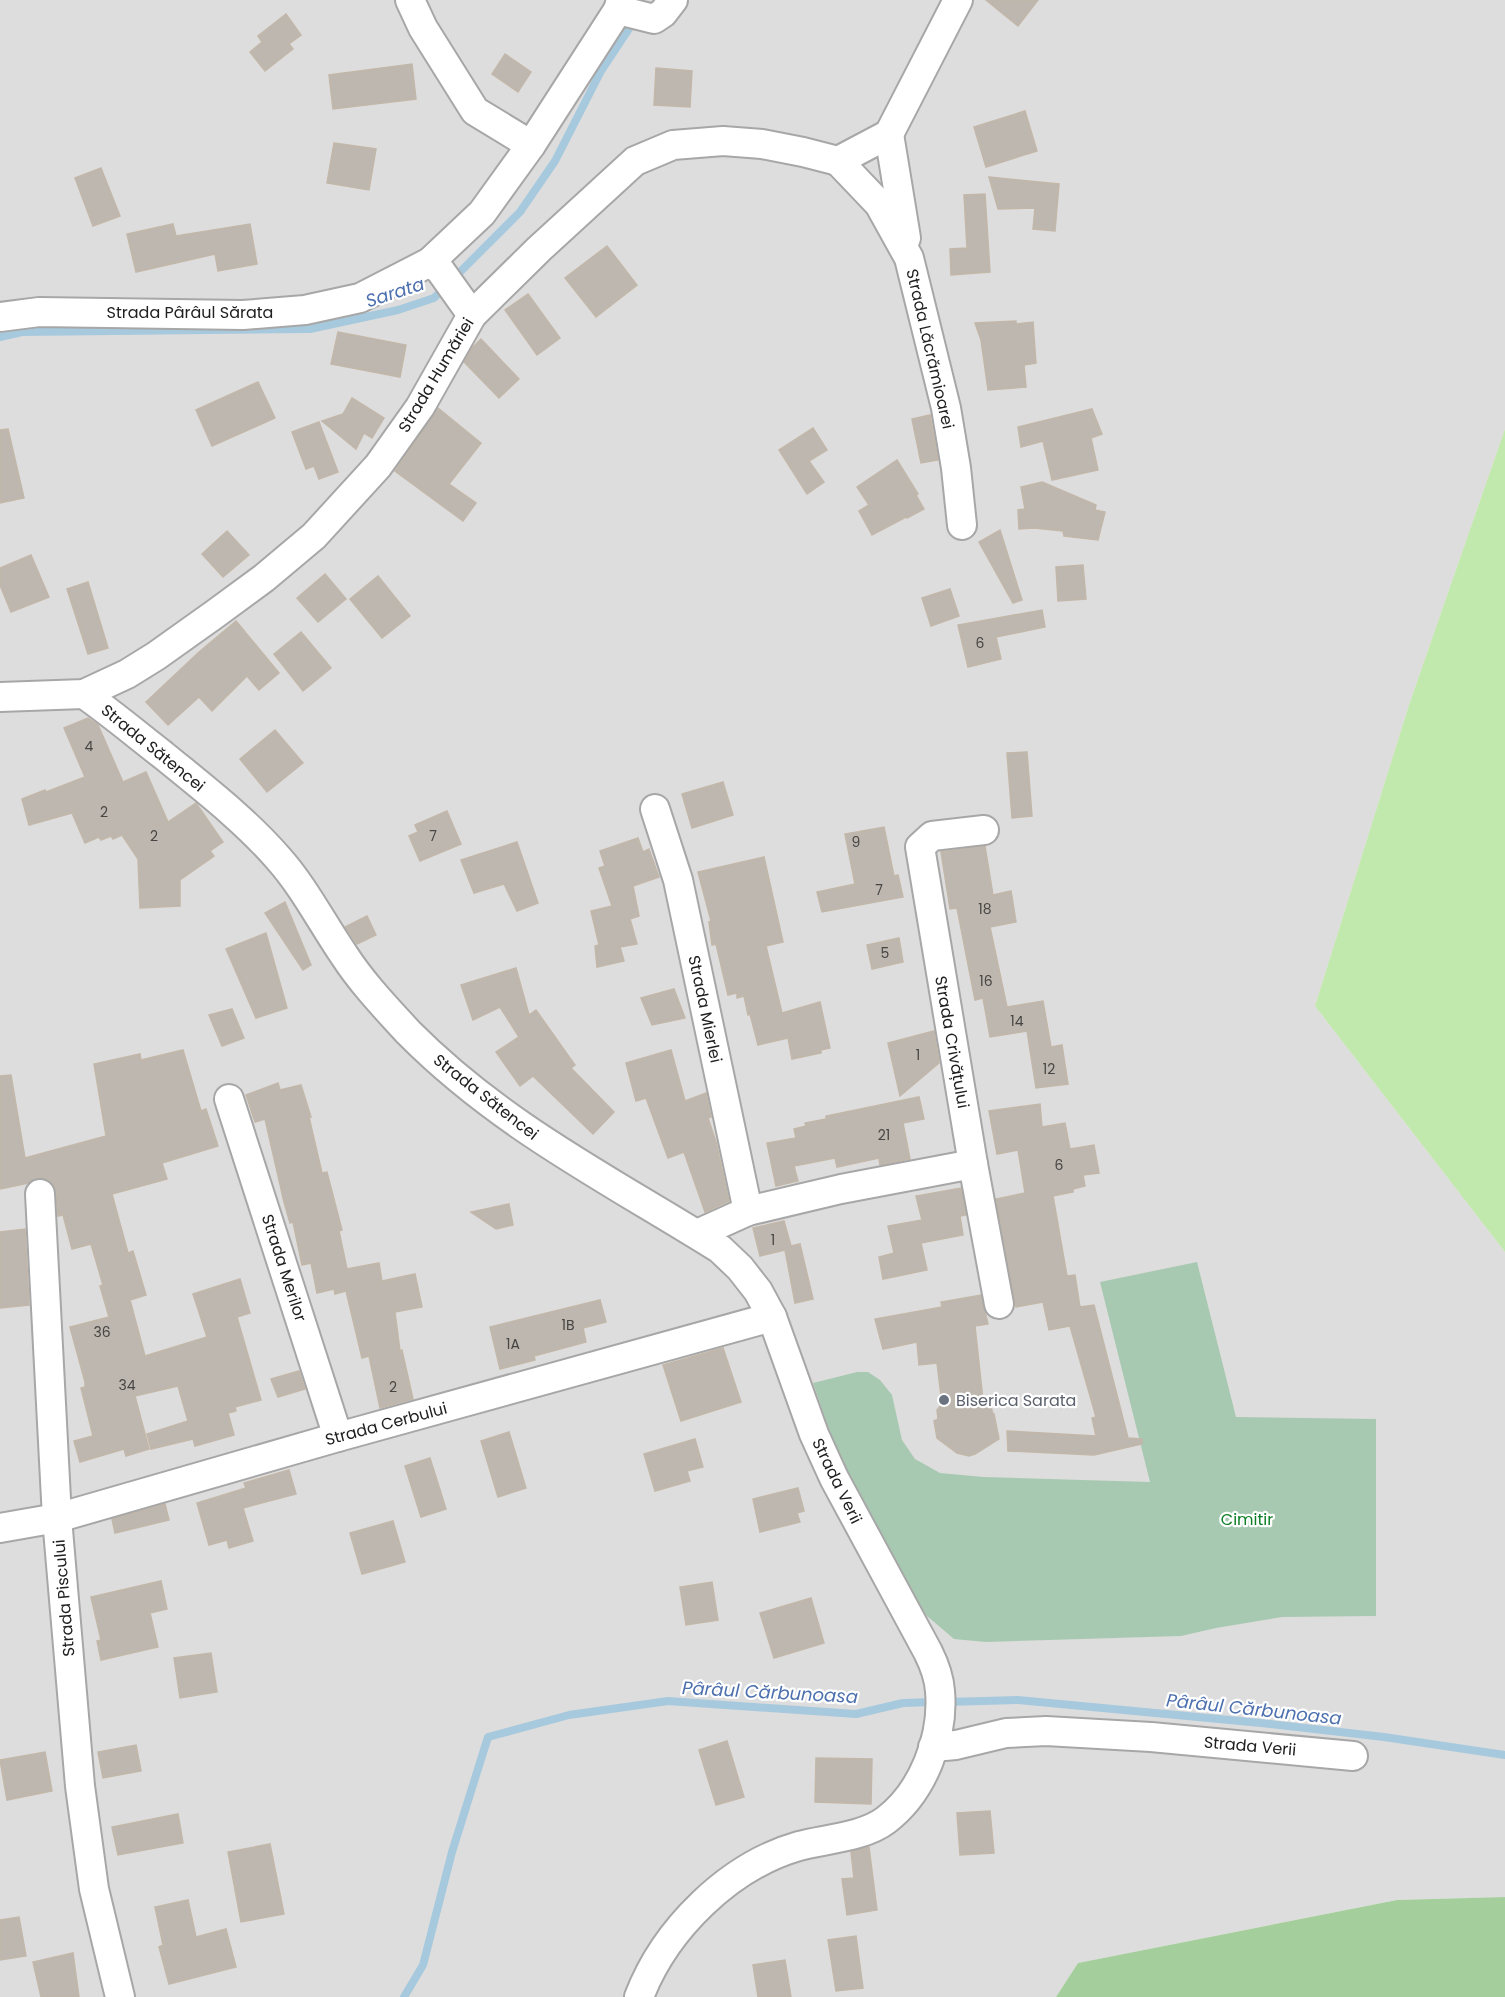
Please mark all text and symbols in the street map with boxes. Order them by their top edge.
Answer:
street label: Strada Lăcrămioarei [900,267,960,431]
water label: Sarata [362,271,428,313]
street label: Strada Pârâul Sărata [107,301,273,324]
street label: Strada Humăriei [393,313,479,437]
house number: 6 [976,633,985,653]
street label: Strada Sătencei [96,699,210,797]
house number: 4 [85,736,94,756]
house number: 2 [100,802,108,822]
house number: 2 [150,826,158,846]
house number: 7 [429,826,437,846]
house number: 9 [852,832,860,852]
house number: 7 [875,880,883,900]
house number: 18 [978,899,992,919]
house number: 5 [881,943,889,963]
street label: Strada Mierlei [682,953,728,1065]
house number: 16 [979,971,993,991]
street label: Strada Crivățului [929,974,975,1110]
house number: 14 [1010,1011,1024,1031]
house number: 1 [916,1045,920,1065]
street label: Strada Sătencei [429,1049,543,1145]
house number: 12 [1043,1059,1055,1079]
house number: 21 [878,1125,890,1145]
house number: 6 [1055,1155,1064,1175]
street label: Strada Merilor [256,1211,312,1325]
house number: 1 [771,1230,775,1250]
house number: 1B [561,1315,575,1335]
house number: 36 [93,1322,111,1342]
house number: 1A [506,1334,520,1354]
house number: 34 [118,1375,136,1395]
house number: 2 [389,1377,397,1397]
place label: Biserica Sarata [956,1389,1076,1412]
marker: Biserica Sarata [937,1393,951,1407]
street label: Strada Cerbului [323,1397,449,1451]
street label: Strada Verii [806,1434,868,1528]
park label: Cimitir [1221,1508,1273,1531]
street label: Strada Piscului [47,1538,81,1658]
water label: Pârâul Cărbunoasa [681,1675,859,1709]
water label: Pârâul Cărbunoasa [1165,1687,1343,1731]
street label: Strada Verii [1203,1731,1297,1761]

